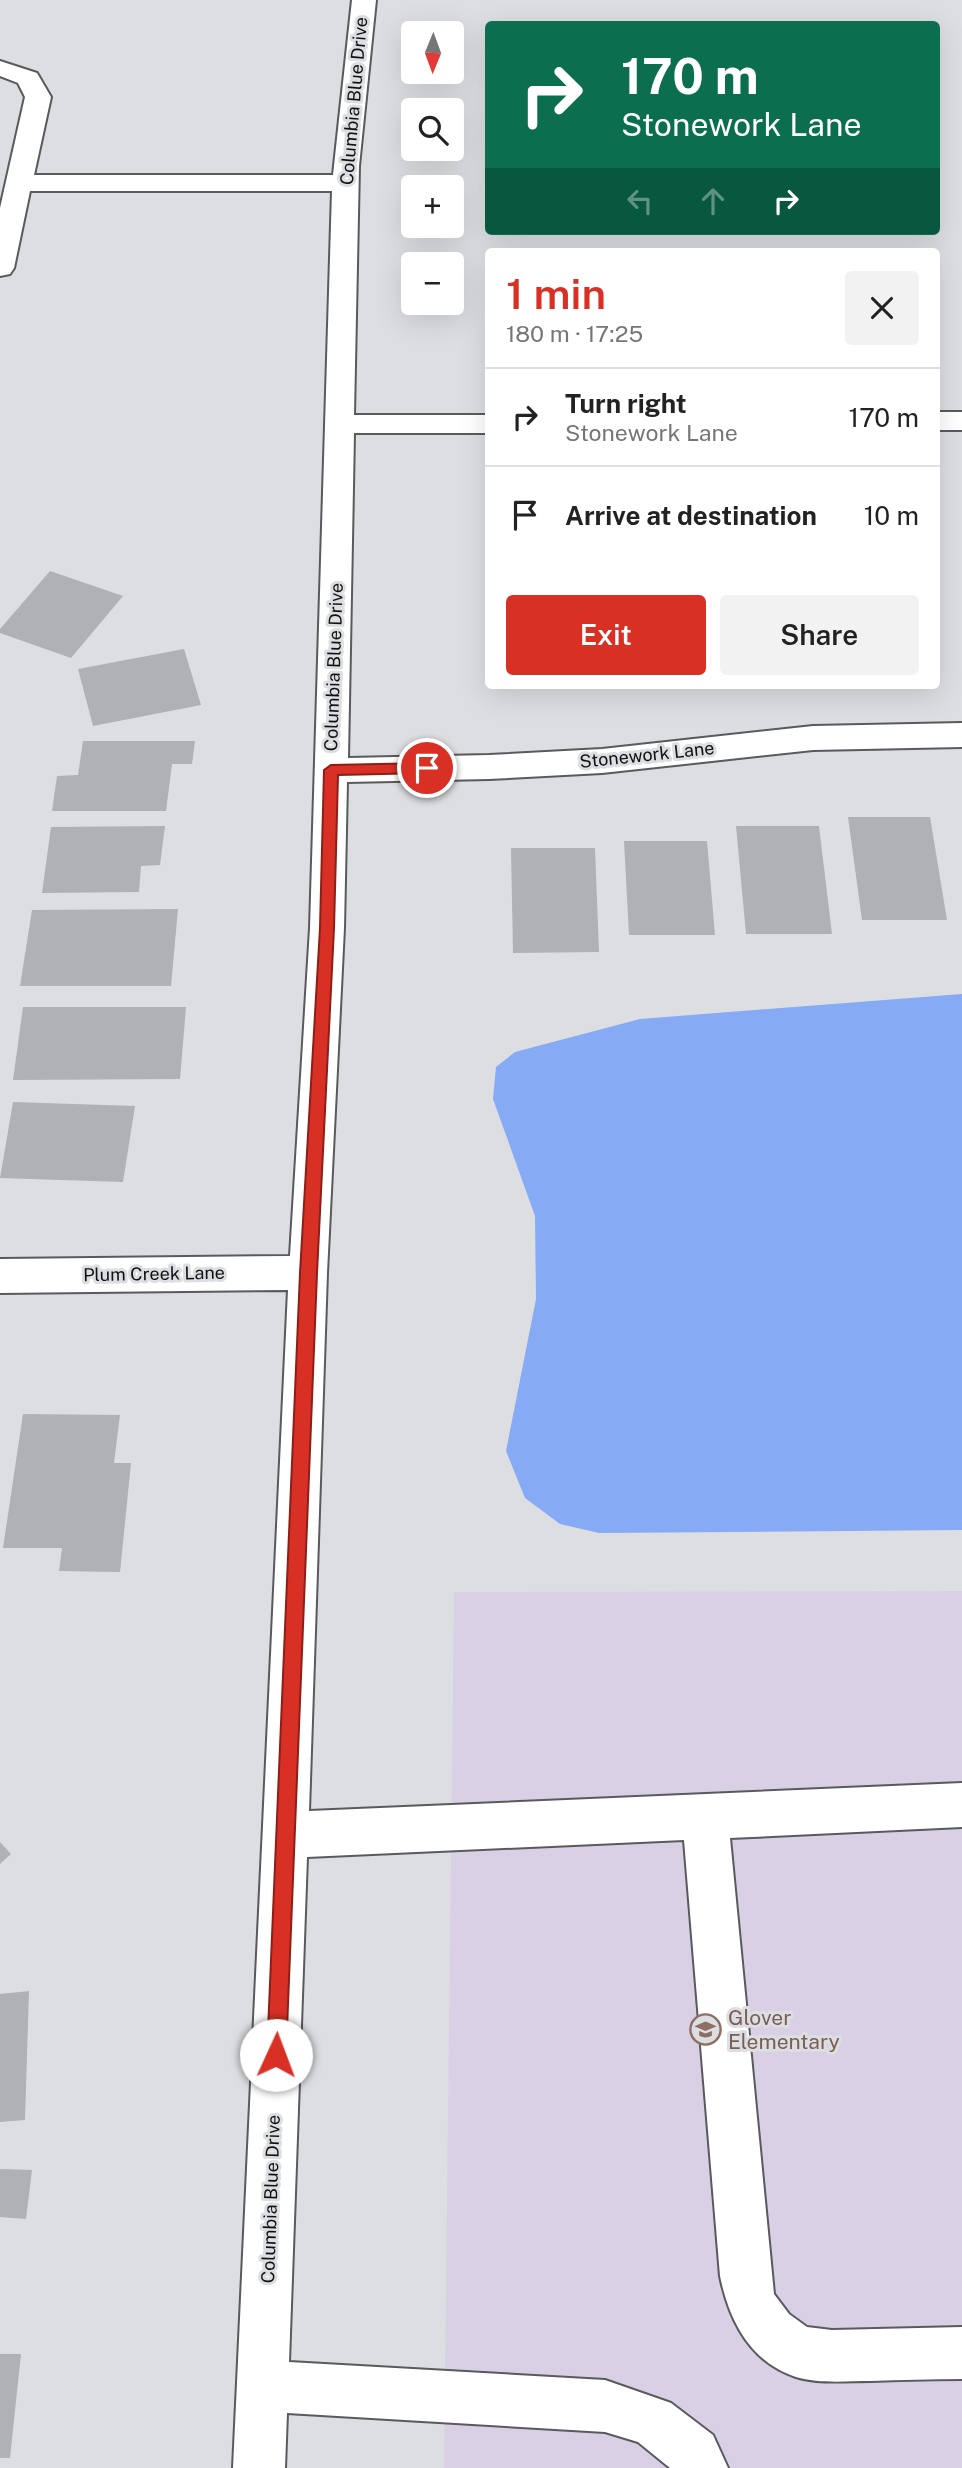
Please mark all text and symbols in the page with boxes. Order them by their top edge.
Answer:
street label: Columbia Blue Drive [336,16,371,186]
north arrow [401,21,464,84]
map controls [401,21,464,315]
text: 170 m [621,47,759,105]
icon: right [506,49,597,140]
button: search [401,98,464,161]
text: Stonework Lane [621,106,862,143]
button: + [401,175,464,238]
icon: left [621,182,659,220]
icon: ahead [694,182,732,220]
icon: right [767,182,805,220]
button: − [401,252,464,315]
text: 1 min [506,269,606,318]
button: close [845,271,919,345]
text: 180 m · 17:25 [506,320,643,347]
text: Turn right [565,388,687,419]
icon: right [506,398,544,436]
text: 170 m [849,402,919,433]
text: Stonework Lane [565,419,738,446]
icon: arrive [506,496,544,534]
text: Arrive at destination [565,500,817,531]
text: 10 m [864,500,919,531]
street label: Columbia Blue Drive [320,582,347,752]
button: Exit [506,595,706,675]
button: Share [720,595,919,675]
street label: Stonework Lane [579,737,715,772]
pin [397,738,457,798]
icon: arrive [408,749,446,787]
street label: Plum Creek Lane [83,1262,225,1285]
place label: Glover Elementary [728,2005,840,2054]
school or university icon: Glover Elementary [688,2013,722,2047]
position arrow [239,2018,313,2092]
street label: Columbia Blue Drive [257,2114,284,2284]

